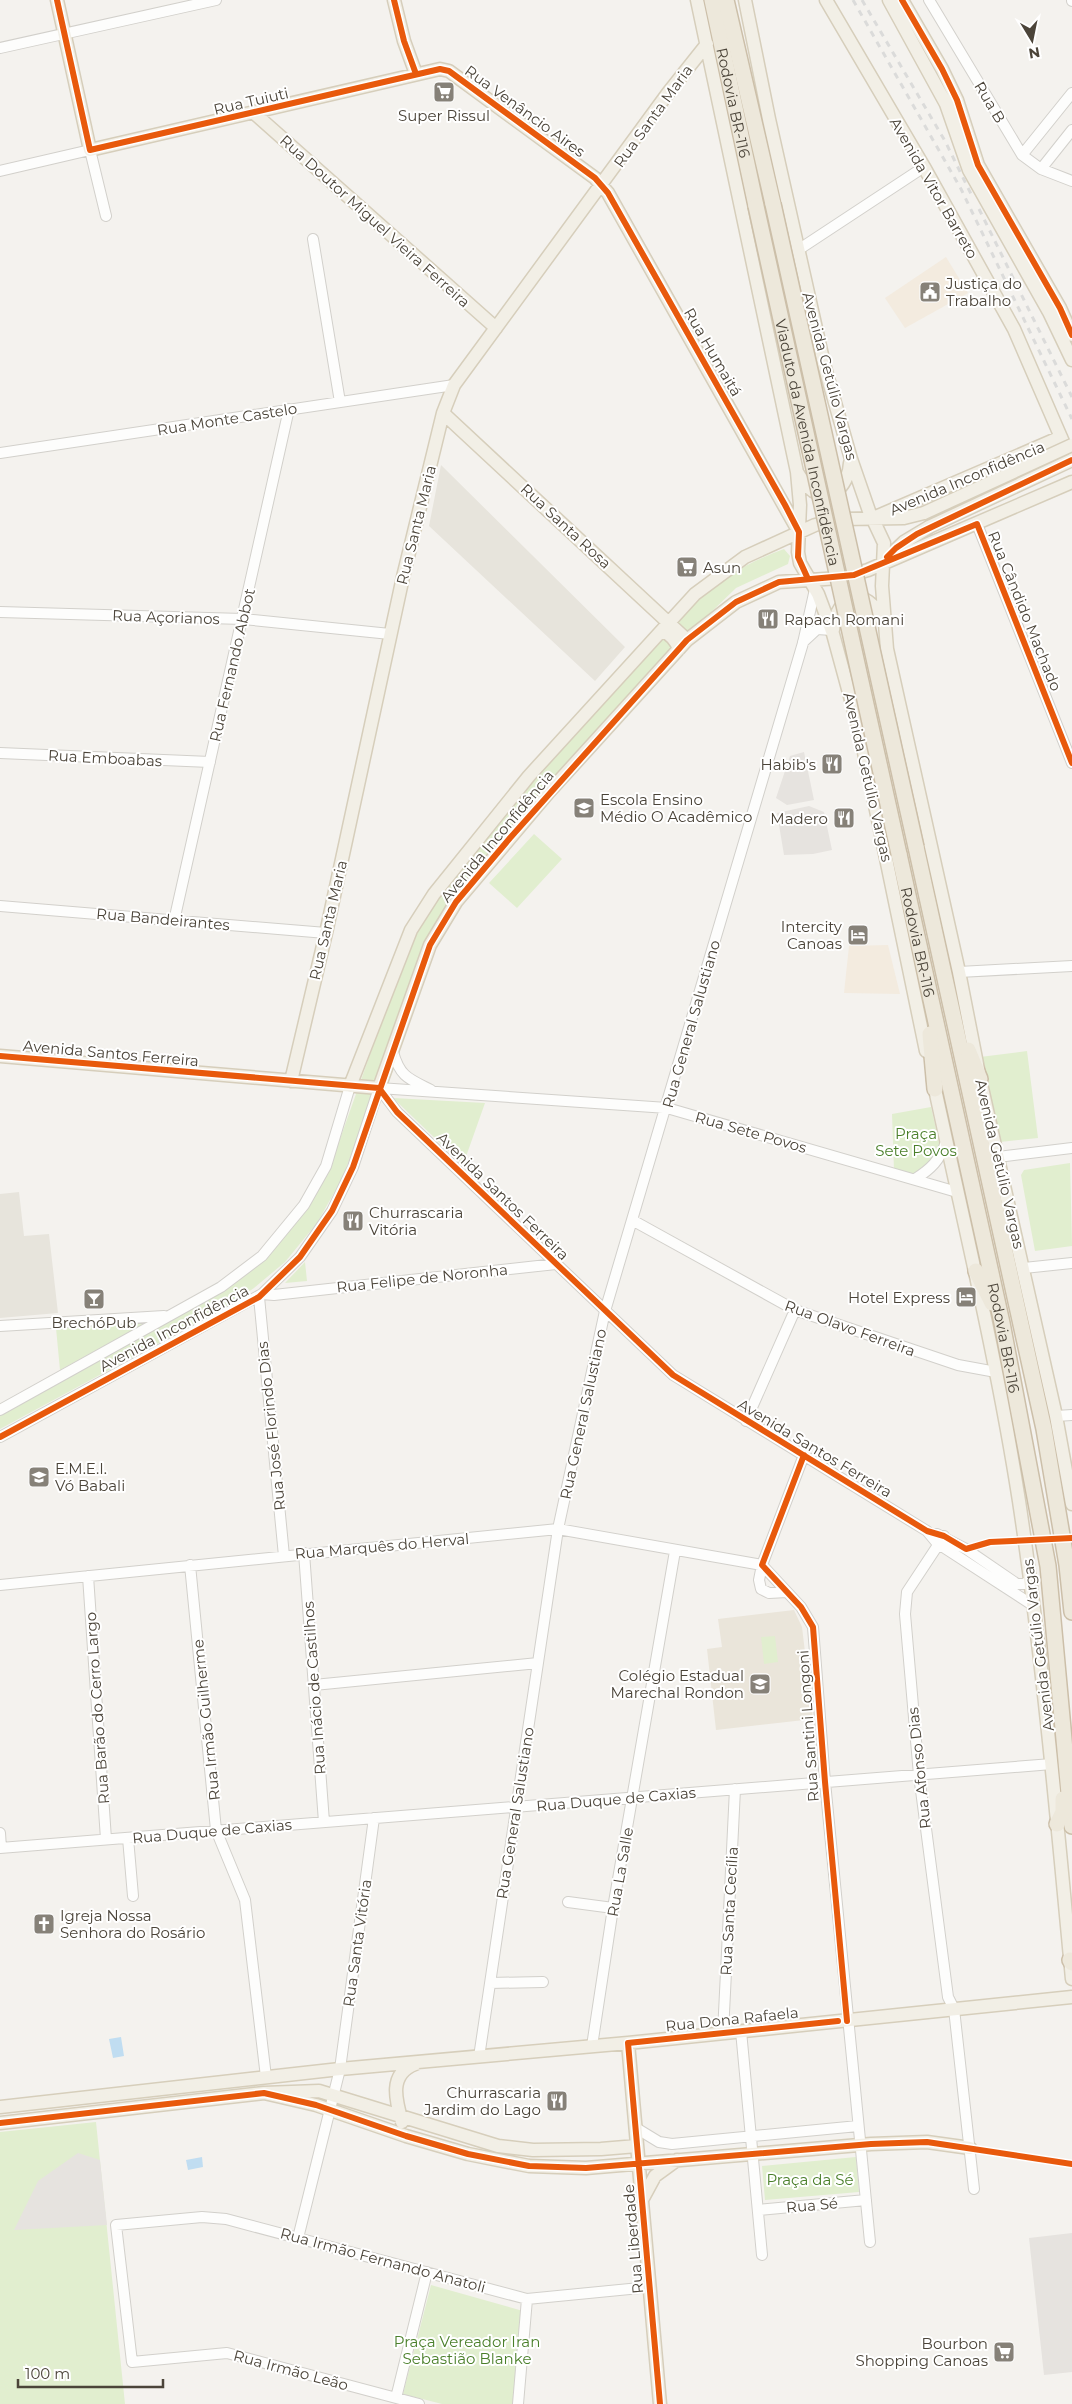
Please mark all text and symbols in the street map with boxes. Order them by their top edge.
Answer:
north arrow [1007,15,1057,65]
text: N [1027,43,1041,63]
street label: Rodovia BR-116 [713,46,755,160]
street label: Rua Venâncio Aires [461,61,589,161]
street label: Rua Santa Maria [609,61,697,171]
street label: Rua B [970,78,1010,126]
supermarket icon: Super Rissul [432,80,456,104]
street label: Rua Tuiuti [212,83,290,119]
place label: Super Rissul [398,106,490,125]
street label: Avenida Vitor Barreto [886,114,982,262]
street label: Rua Doutor Miguel Vieira Ferreira [276,131,474,311]
place label: Justiça do Trabalho [945,274,1022,310]
public building icon: Justiça do Trabalho [918,280,942,304]
street label: Avenida Getúlio Vargas [798,290,862,462]
street label: Rua Humaitá [680,304,746,400]
street label: Viaduto da Avenida Inconfidência [772,317,845,568]
street label: Rua Monte Castelo [156,399,298,439]
street label: Avenida Inconfidência [887,437,1047,519]
street label: Rua Santa Maria [392,463,440,587]
street label: Rua Santa Rosa [517,479,615,573]
street label: Rua Cândido Machado [984,528,1066,694]
supermarket icon: Asun [675,555,699,579]
place label: Asun [703,558,741,577]
street label: Rua Fernando Abbot [205,586,259,744]
street label: Rua Açorianos [112,606,220,628]
restaurant icon: Rapach Romani [756,607,780,631]
place label: Rapach Romani [784,610,904,629]
street label: Avenida Getúlio Vargas [839,690,897,864]
street label: Rua Emboabas [47,746,163,770]
restaurant icon: Habib's [820,752,844,776]
place label: Habib's [760,755,816,774]
street label: Avenida Inconfidência [436,766,558,906]
place label: Escola Ensino Médio O Acadêmico [600,790,752,826]
school or university icon: Escola Ensino Médio O Acadêmico [572,796,596,820]
restaurant icon: Madero [832,806,856,830]
place label: Madero [770,809,828,828]
street label: Rua Santa Maria [305,858,351,982]
street label: Rodovia BR-116 [897,885,940,999]
street label: Rua Bandeirantes [95,904,231,934]
place label: Intercity Canoas [781,917,843,953]
hotel icon: Intercity Canoas [846,923,870,947]
street label: Rua General Salustiano [658,938,724,1110]
street label: Avenida Santos Ferreira [22,1036,200,1070]
street label: Avenida Getúlio Vargas [971,1077,1029,1251]
street label: Rua Sete Povos [693,1107,809,1157]
park label: Praça Sete Povos [875,1124,957,1160]
street label: Avenida Santos Ferreira [433,1128,573,1264]
place label: Churrascaria Vitória [369,1203,463,1239]
restaurant icon: Churrascaria Vitória [341,1209,365,1233]
street label: Rua Felipe de Noronha [335,1260,509,1296]
street label: Avenida Inconfidência [96,1280,252,1376]
street label: Rodovia BR-116 [984,1281,1025,1394]
hotel icon: Hotel Express [954,1285,978,1309]
bar icon: BrechóPub [82,1287,106,1311]
place label: Hotel Express [848,1288,950,1307]
street label: Rua Olavo Ferreira [782,1296,918,1360]
place label: BrechóPub [51,1313,137,1332]
street label: Rua General Salustiano [556,1327,610,1501]
street label: Rua José Florindo Dias [253,1340,289,1512]
street label: Avenida Santos Ferreira [734,1394,896,1502]
place label: E.M.E.I. Vó Babali [55,1459,125,1495]
school or university icon: E.M.E.I. Vó Babali [27,1465,51,1489]
street label: Rua Marquês do Herval [294,1529,470,1563]
street label: Avenida Getúlio Vargas [1018,1558,1058,1732]
street label: Rua Inácio de Castilhos [298,1601,330,1775]
street label: Rua Barão do Cerro Largo [81,1611,113,1805]
street label: Rua Irmão Guilherme [188,1638,224,1802]
street label: Rua Santini Longoni [793,1649,823,1803]
place label: Colégio Estadual Marechal Rondon [611,1666,744,1702]
school or university icon: Colégio Estadual Marechal Rondon [748,1672,772,1696]
street label: Rua Afonso Dias [903,1706,935,1830]
street label: Rua General Salustiano [492,1726,538,1900]
street label: Rua Duque de Caxias [535,1783,697,1815]
street label: Rua Duque de Caxias [131,1815,293,1847]
street label: Rua La Salle [603,1826,637,1918]
street label: Rua Santa Cecília [716,1846,742,1976]
street label: Rua Santa Vitória [339,1878,375,2008]
place label: Igreja Nossa Senhora do Rosário [60,1906,205,1942]
church icon: Igreja Nossa Senhora do Rosário [32,1912,56,1936]
street label: Rua Dona Rafaela [664,2003,800,2035]
place label: Churrascaria Jardim do Lago [423,2083,541,2119]
restaurant icon: Churrascaria Jardim do Lago [545,2089,569,2113]
park label: Praça da Sé [766,2170,854,2189]
street label: Rua Liberdade [619,2183,647,2295]
street label: Rua Sé [785,2193,839,2217]
street label: Rua Irmão Fernando Anatoli [278,2223,488,2297]
park label: Praça Vereador Iran Sebastião Blanke [394,2332,540,2368]
place label: Bourbon Shopping Canoas [855,2334,988,2370]
supermarket icon: Bourbon Shopping Canoas [992,2340,1016,2364]
street label: Rua Irmão Leão [232,2346,350,2394]
scale bar [18,2356,162,2388]
text: 100 m [25,2364,70,2383]

